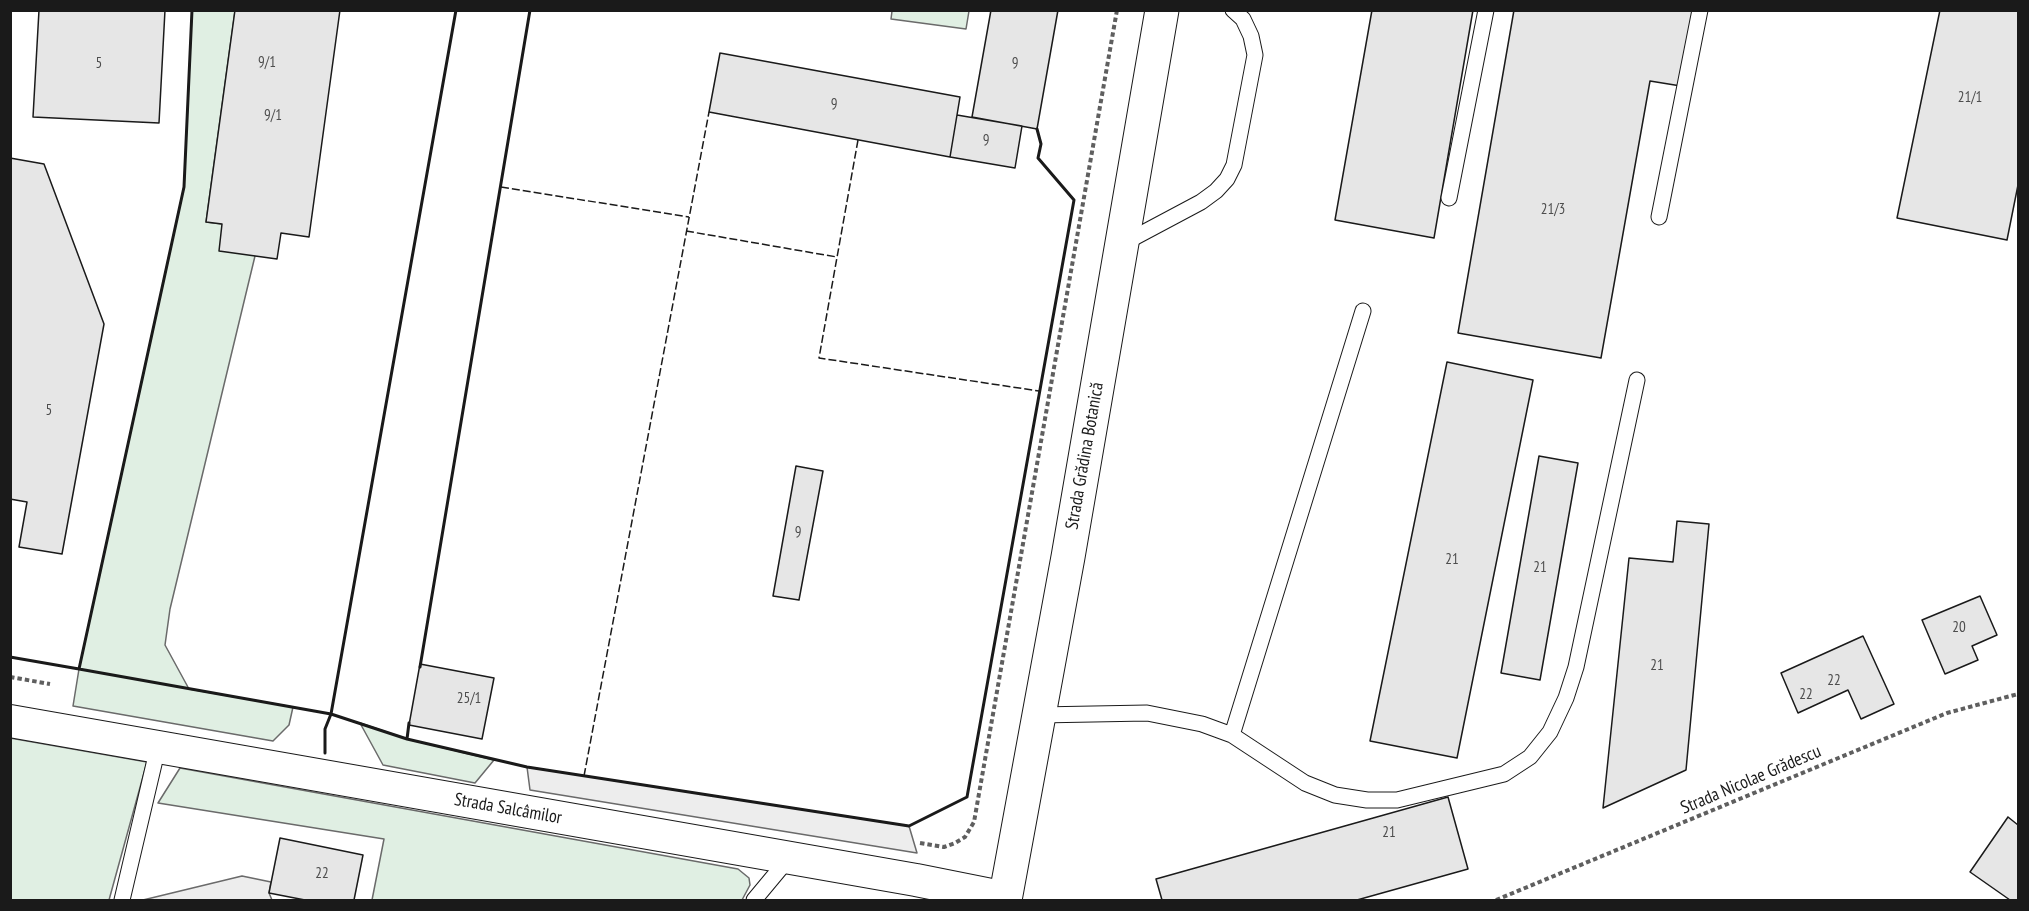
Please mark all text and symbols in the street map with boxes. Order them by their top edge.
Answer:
house number: 9/1 [258,54,276,72]
house number: 5 [96,55,102,73]
house number: 9 [1012,55,1018,73]
house number: 21/1 [1958,89,1982,107]
house number: 9 [831,96,837,114]
house number: 9/1 [264,107,282,125]
house number: 9 [983,132,989,150]
house number: 21/3 [1541,201,1565,219]
street label: Strada Grădina Botanică [1061,381,1109,531]
house number: 5 [46,402,52,420]
house number: 9 [795,524,801,542]
house number: 21 [1445,551,1459,569]
house number: 21 [1533,559,1547,577]
house number: 20 [1952,619,1966,637]
house number: 21 [1650,657,1664,675]
house number: 22 [1827,672,1841,690]
house number: 22 [1799,686,1813,704]
house number: 25/1 [457,690,481,708]
street label: Strada Nicolae Grădescu [1678,741,1824,819]
street label: Strada Salcâmilor [453,789,563,829]
house number: 21 [1382,824,1396,842]
house number: 22 [315,865,329,883]

